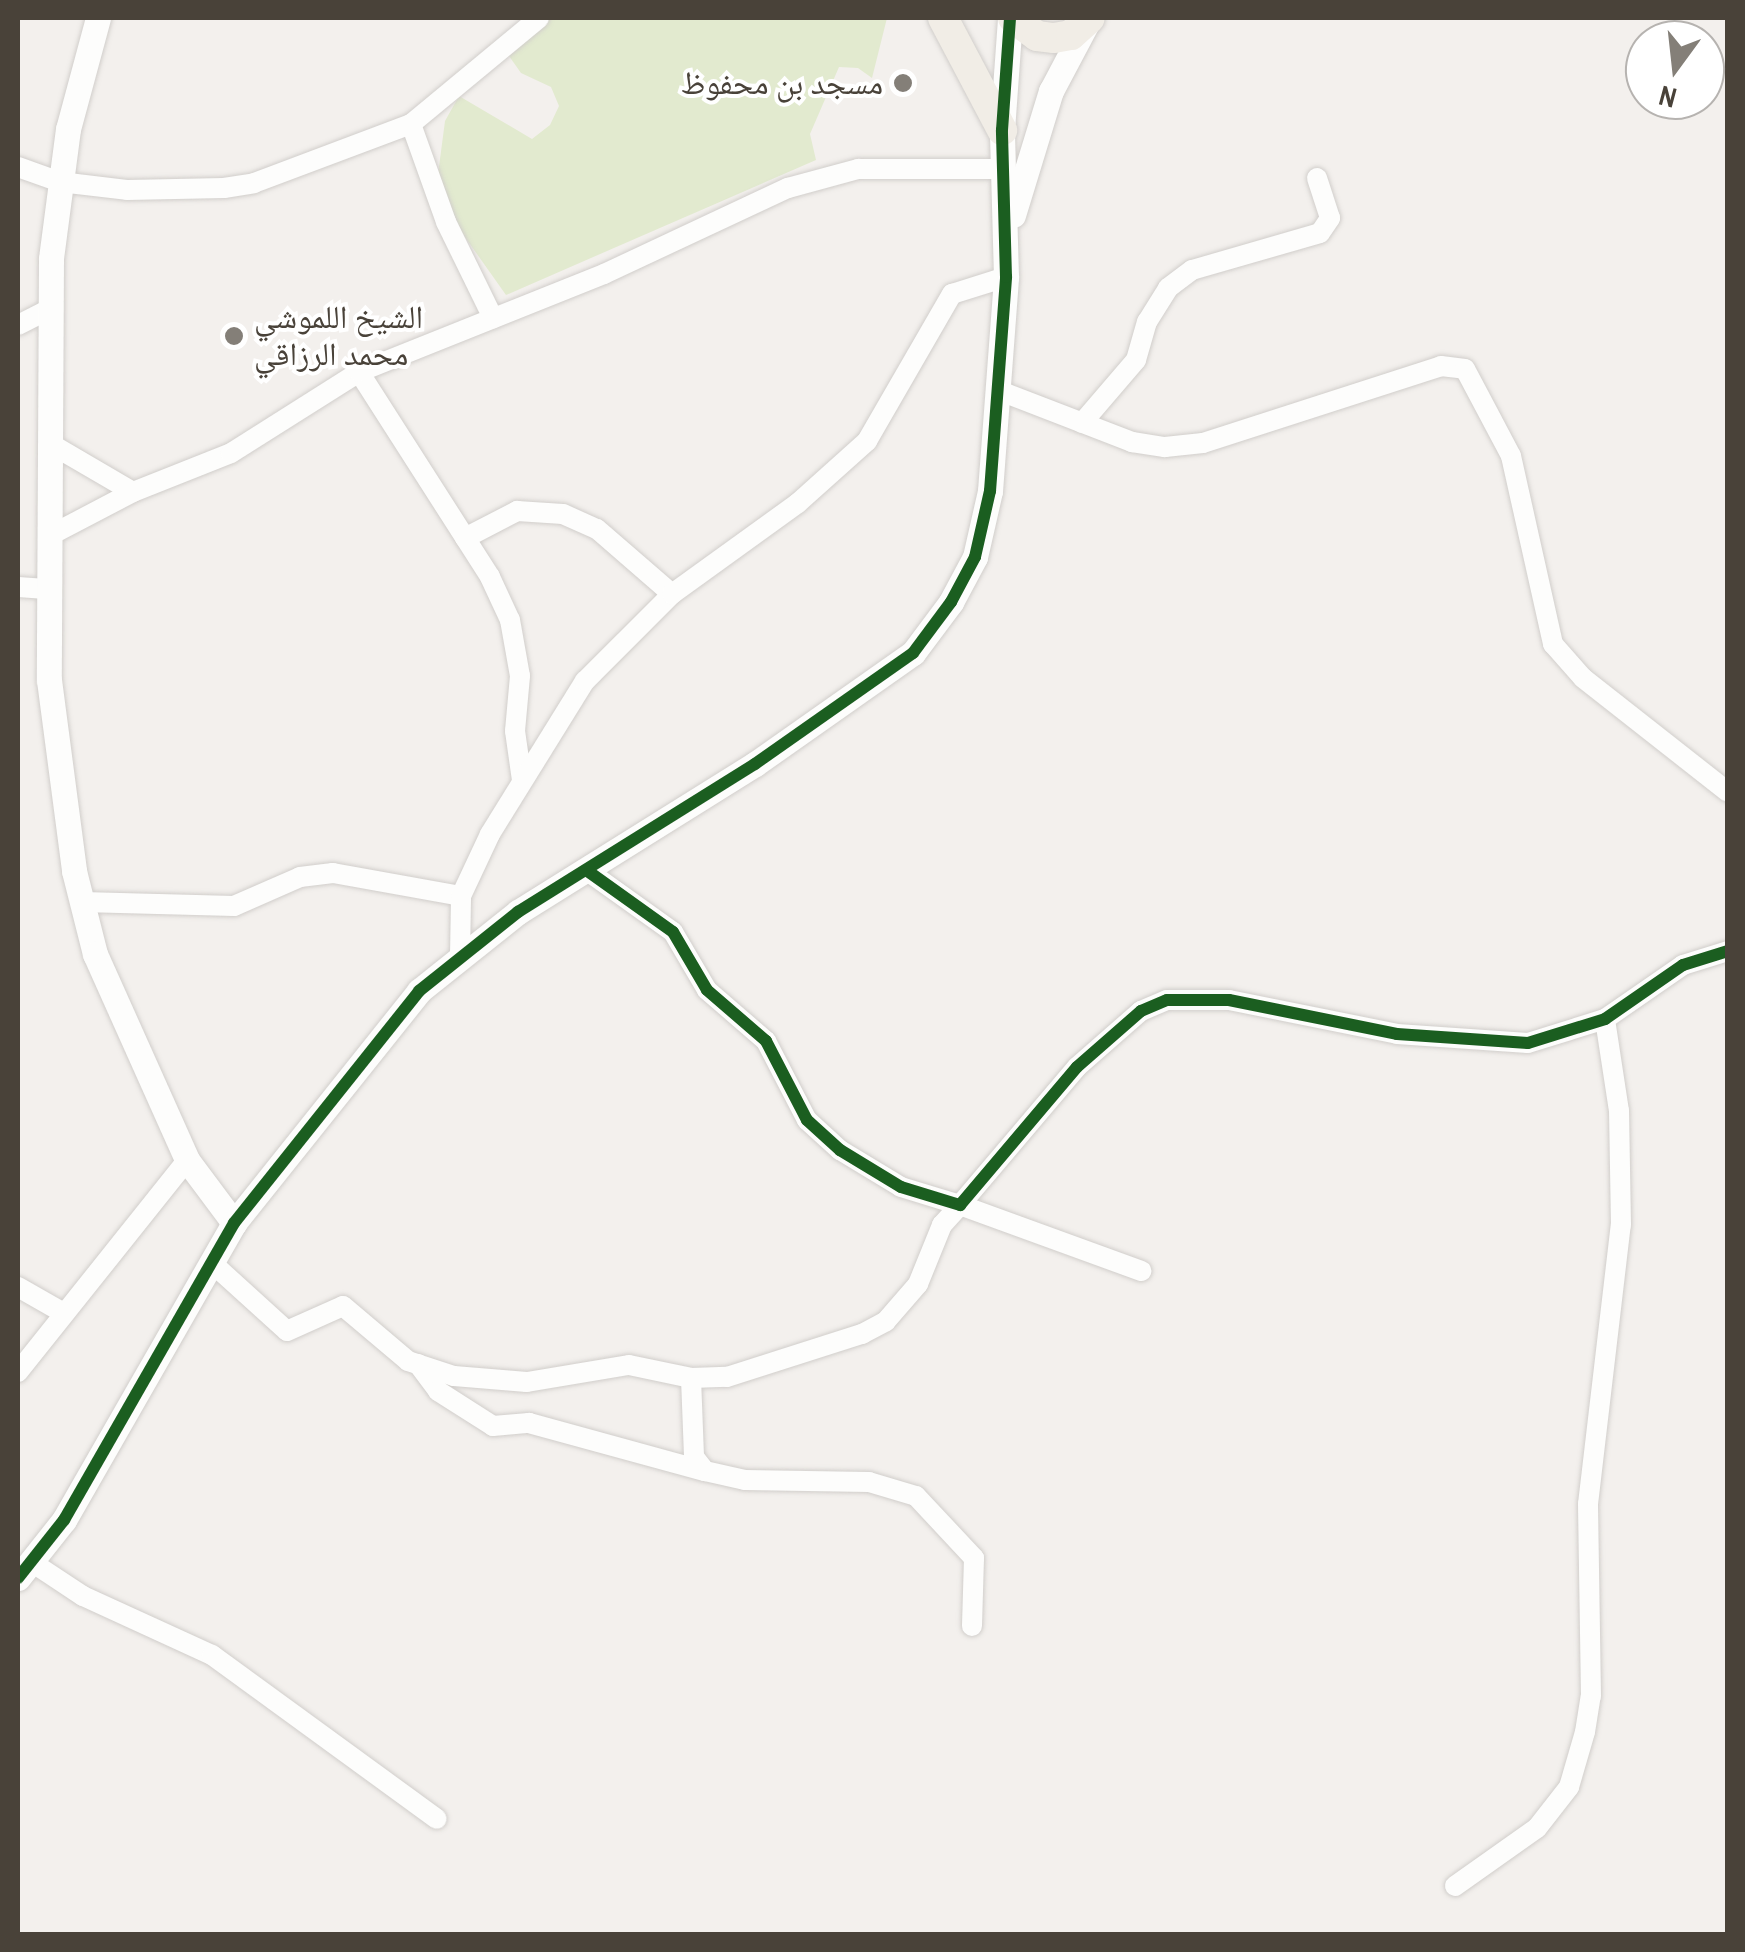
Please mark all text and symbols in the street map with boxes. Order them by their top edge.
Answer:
north arrow [1625,20,1725,120]
place label: مسجد بن محفوظ [681,64,883,102]
marker: مسجد بن محفوظ [892,72,914,94]
text: N [1655,77,1681,118]
place label: الشيخ اللموشي محمد الرزاقي [254,299,423,374]
marker: الشيخ اللموشي محمد الرزاقي [223,325,245,347]

